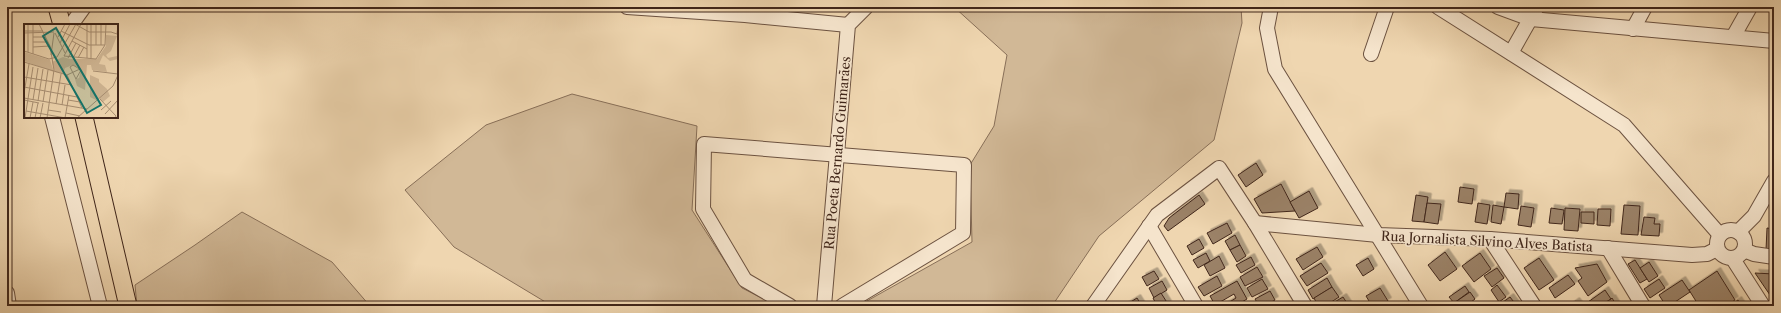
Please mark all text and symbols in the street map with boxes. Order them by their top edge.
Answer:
inset map [24,24,118,118]
street label: Rua Poeta Bernardo Guimarães [821,55,853,250]
street label: Rua Jornalista Silvino Alves Batista [1381,227,1594,255]

